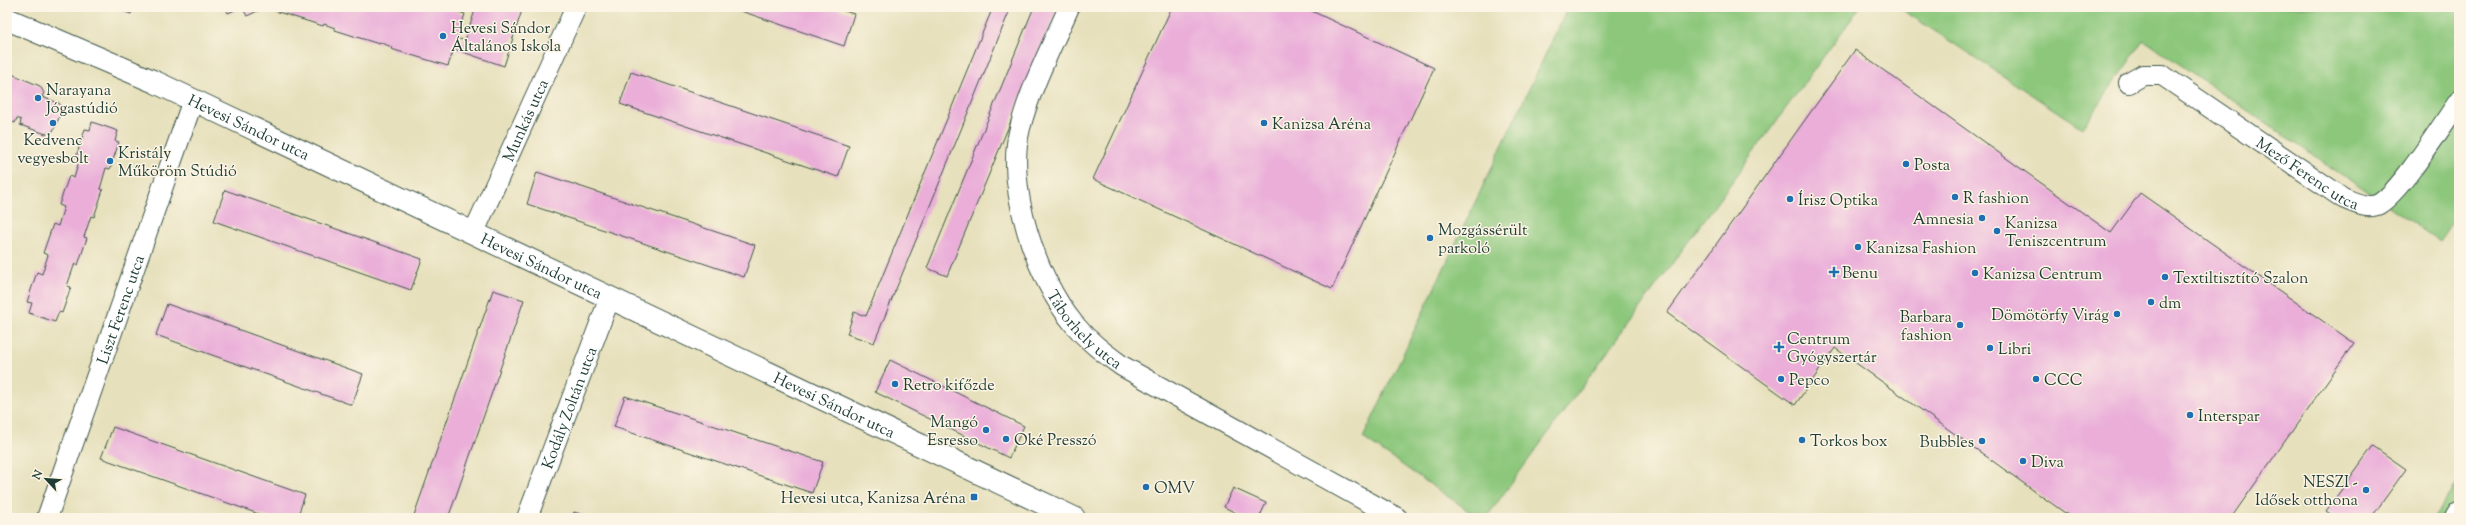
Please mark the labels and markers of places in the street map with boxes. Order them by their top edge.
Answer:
place label: Hevesi Sándor Általános Iskola [451,18,562,59]
marker: Hevesi Sándor Általános Iskola [438,31,448,41]
place label: Narayana Jógastúdió [45,80,118,121]
marker: Narayana Jógastúdió [33,93,43,103]
place label: Kanizsa Aréna [1272,114,1372,137]
marker: Kedvenc vegyesbolt [48,118,58,128]
marker: Kanizsa Aréna [1259,118,1269,128]
place label: Kedvenc vegyesbolt [17,130,89,171]
place label: Kristály Műköröm Stúdió [118,143,237,184]
place label: Posta [1914,155,1951,178]
marker: Kristály Műköröm Stúdió [105,156,115,166]
marker: Posta [1901,159,1911,169]
place label: R fashion [1963,188,2030,211]
place label: Írisz Optika [1798,190,1879,213]
marker: R fashion [1950,192,1960,202]
marker: Írisz Optika [1785,194,1795,204]
place label: Amnesia [1913,209,1975,232]
marker: Amnesia [1977,213,1987,223]
place label: Kanizsa Teniszcentrum [2005,213,2107,254]
place label: Mozgássérült parkoló [1438,220,1528,261]
marker: Kanizsa Teniszcentrum [1992,226,2002,236]
marker: Mozgássérült parkoló [1425,233,1435,243]
place label: Kanizsa Fashion [1866,238,1977,261]
marker: Kanizsa Fashion [1853,242,1863,252]
place label: Benu [1842,263,1878,286]
place label: Kanizsa Centrum [1983,264,2102,287]
marker: Benu [1829,267,1839,277]
marker: Kanizsa Centrum [1970,268,1980,278]
place label: Textiltisztító Szalon [2173,268,2309,291]
marker: Textiltisztító Szalon [2160,272,2170,282]
place label: dm [2159,293,2181,316]
marker: dm [2146,297,2156,307]
place label: Dömötörfy Virág [1991,305,2109,328]
place label: Barbara fashion [1900,307,1953,348]
marker: Dömötörfy Virág [2112,309,2122,319]
marker: Barbara fashion [1955,320,1965,330]
place label: Centrum Gyógyszertár [1787,329,1877,370]
place label: Libri [1998,339,2032,362]
marker: Centrum Gyógyszertár [1774,342,1784,352]
marker: Libri [1985,343,1995,353]
place label: Pepco [1789,370,1830,393]
place label: CCC [2044,370,2083,393]
marker: Pepco [1776,374,1786,384]
marker: CCC [2031,374,2041,384]
place label: Retro kifőzde [903,375,995,398]
marker: Retro kifőzde [890,379,900,389]
place label: Interspar [2198,406,2260,429]
marker: Interspar [2185,410,2195,420]
place label: Mangó Esresso [927,412,978,453]
marker: Mangó Esresso [981,425,991,435]
place label: Oké Presszó [1014,430,1097,453]
place label: Torkos box [1810,431,1888,454]
place label: Bubbles [1920,432,1974,455]
marker: Oké Presszó [1001,434,1011,444]
marker: Torkos box [1797,435,1807,445]
marker: Bubbles [1977,436,1987,446]
place label: Diva [2031,452,2065,475]
marker: Diva [2018,456,2028,466]
place label: NESZI - Idősek otthona [2255,472,2359,513]
place label: OMV [1154,478,1195,501]
marker: OMV [1141,482,1151,492]
marker: NESZI - Idősek otthona [2361,485,2371,495]
place label: Hevesi utca, Kanizsa Aréna [781,488,967,511]
marker: Hevesi utca, Kanizsa Aréna [969,492,979,502]

